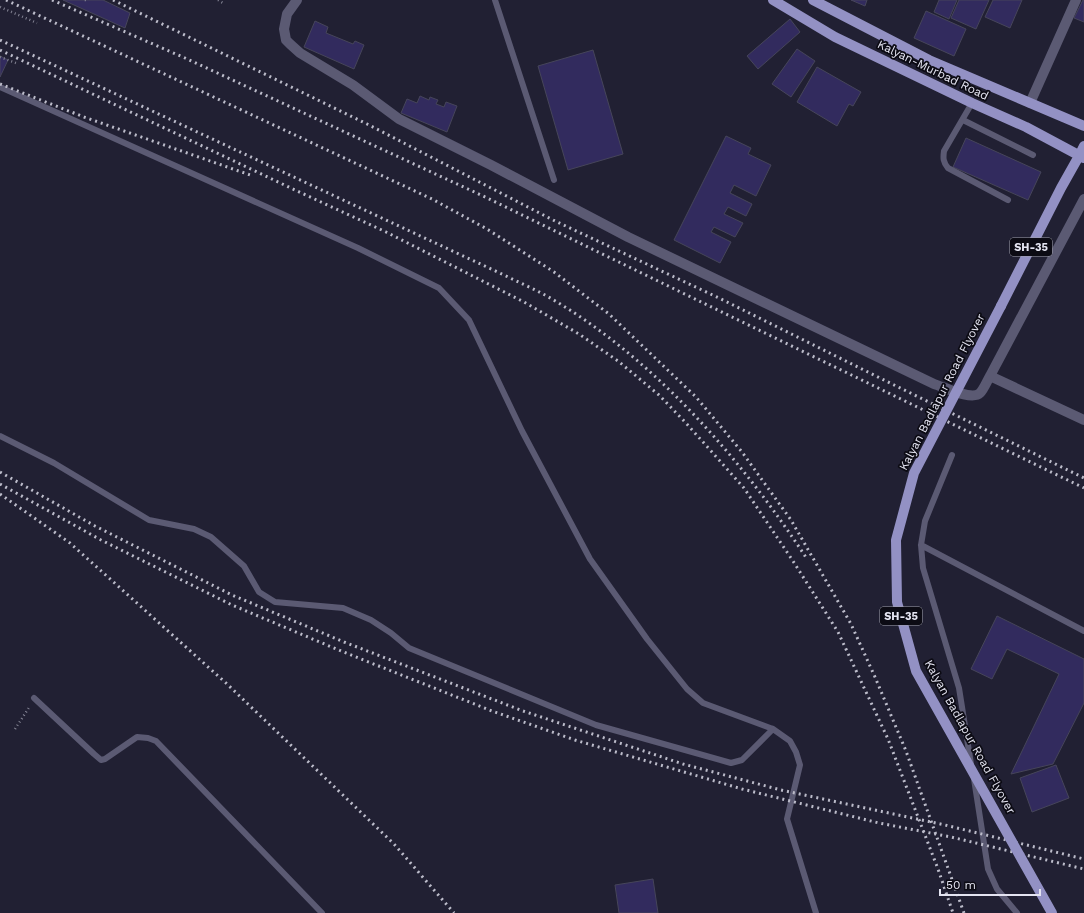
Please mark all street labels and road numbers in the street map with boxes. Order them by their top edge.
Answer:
street label: Kalyan-Murbad Road [875,37,991,103]
road number: SH-35 [1010,238,1052,256]
street label: Kalyan Badlapur Road Flyover [896,311,988,473]
road number: SH-35 [880,607,922,625]
street label: Kalyan Badlapur Road Flyover [922,658,1018,817]

